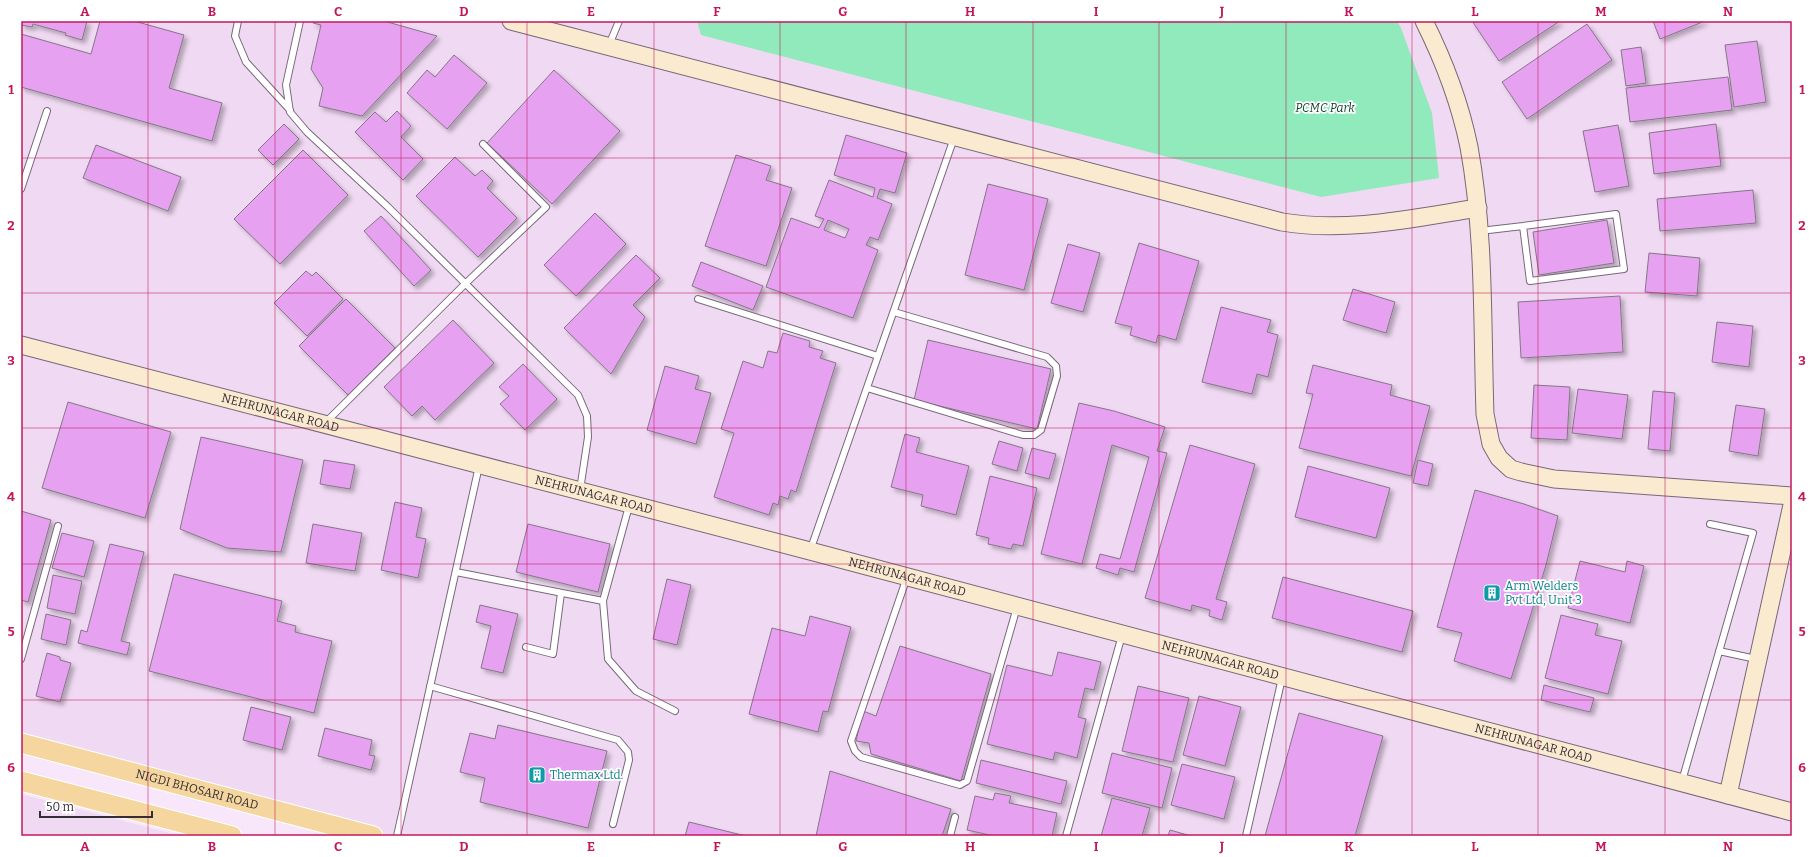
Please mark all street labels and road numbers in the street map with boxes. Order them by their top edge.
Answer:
street label: NEHRUNAGAR ROAD [220,391,341,435]
street label: NEHRUNAGAR ROAD [534,473,654,517]
street label: NEHRUNAGAR ROAD [847,555,967,599]
street label: NEHRUNAGAR ROAD [1160,638,1280,682]
street label: NEHRUNAGAR ROAD [1473,721,1594,766]
street label: NIGDI BHOSARI ROAD [134,767,260,812]

